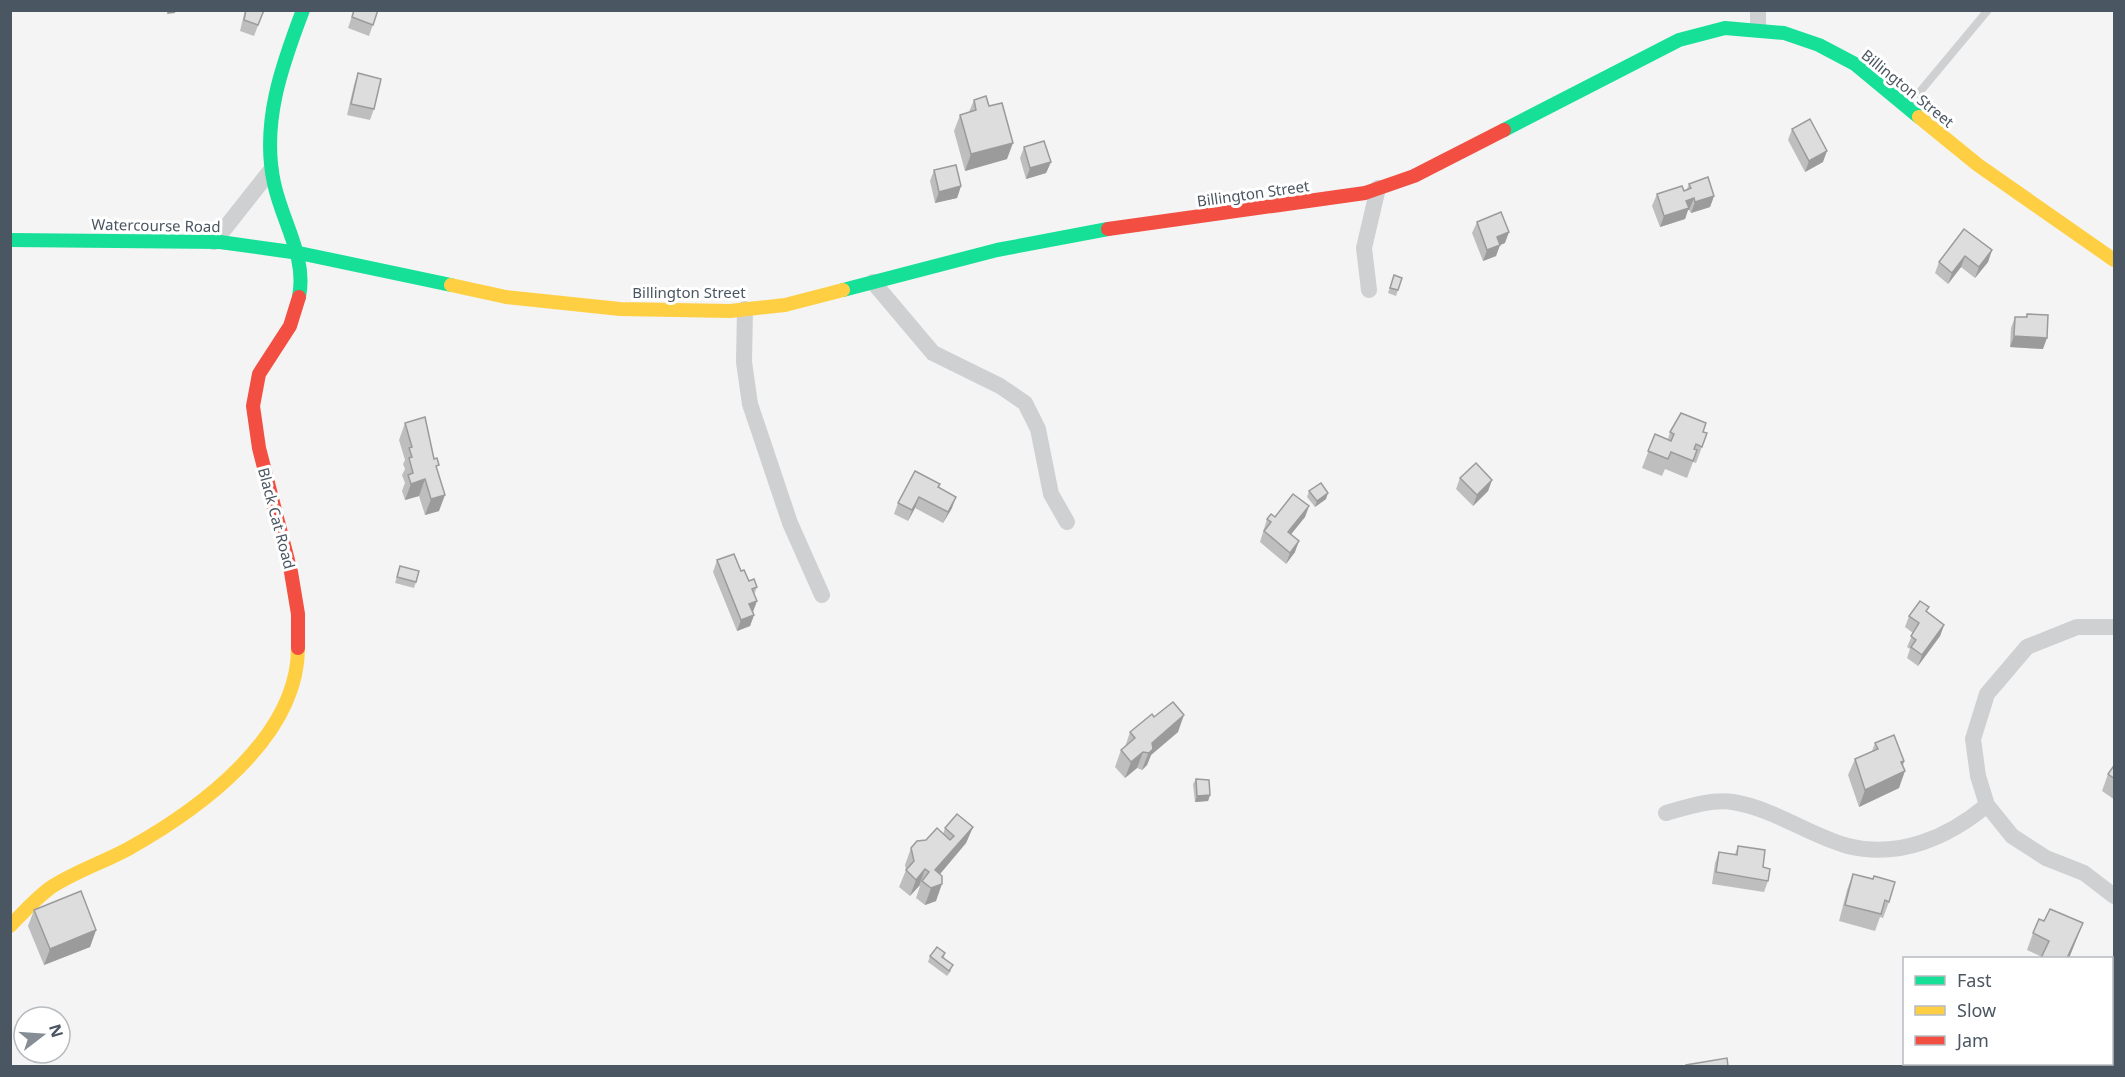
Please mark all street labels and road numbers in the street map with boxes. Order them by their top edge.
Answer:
street label: Billington Street [1858,45,1959,132]
street label: Billington Street [1196,175,1311,211]
street label: Watercourse Road [91,214,221,236]
street label: Billington Street [632,282,746,302]
street label: Black Cat Road [254,465,300,571]

